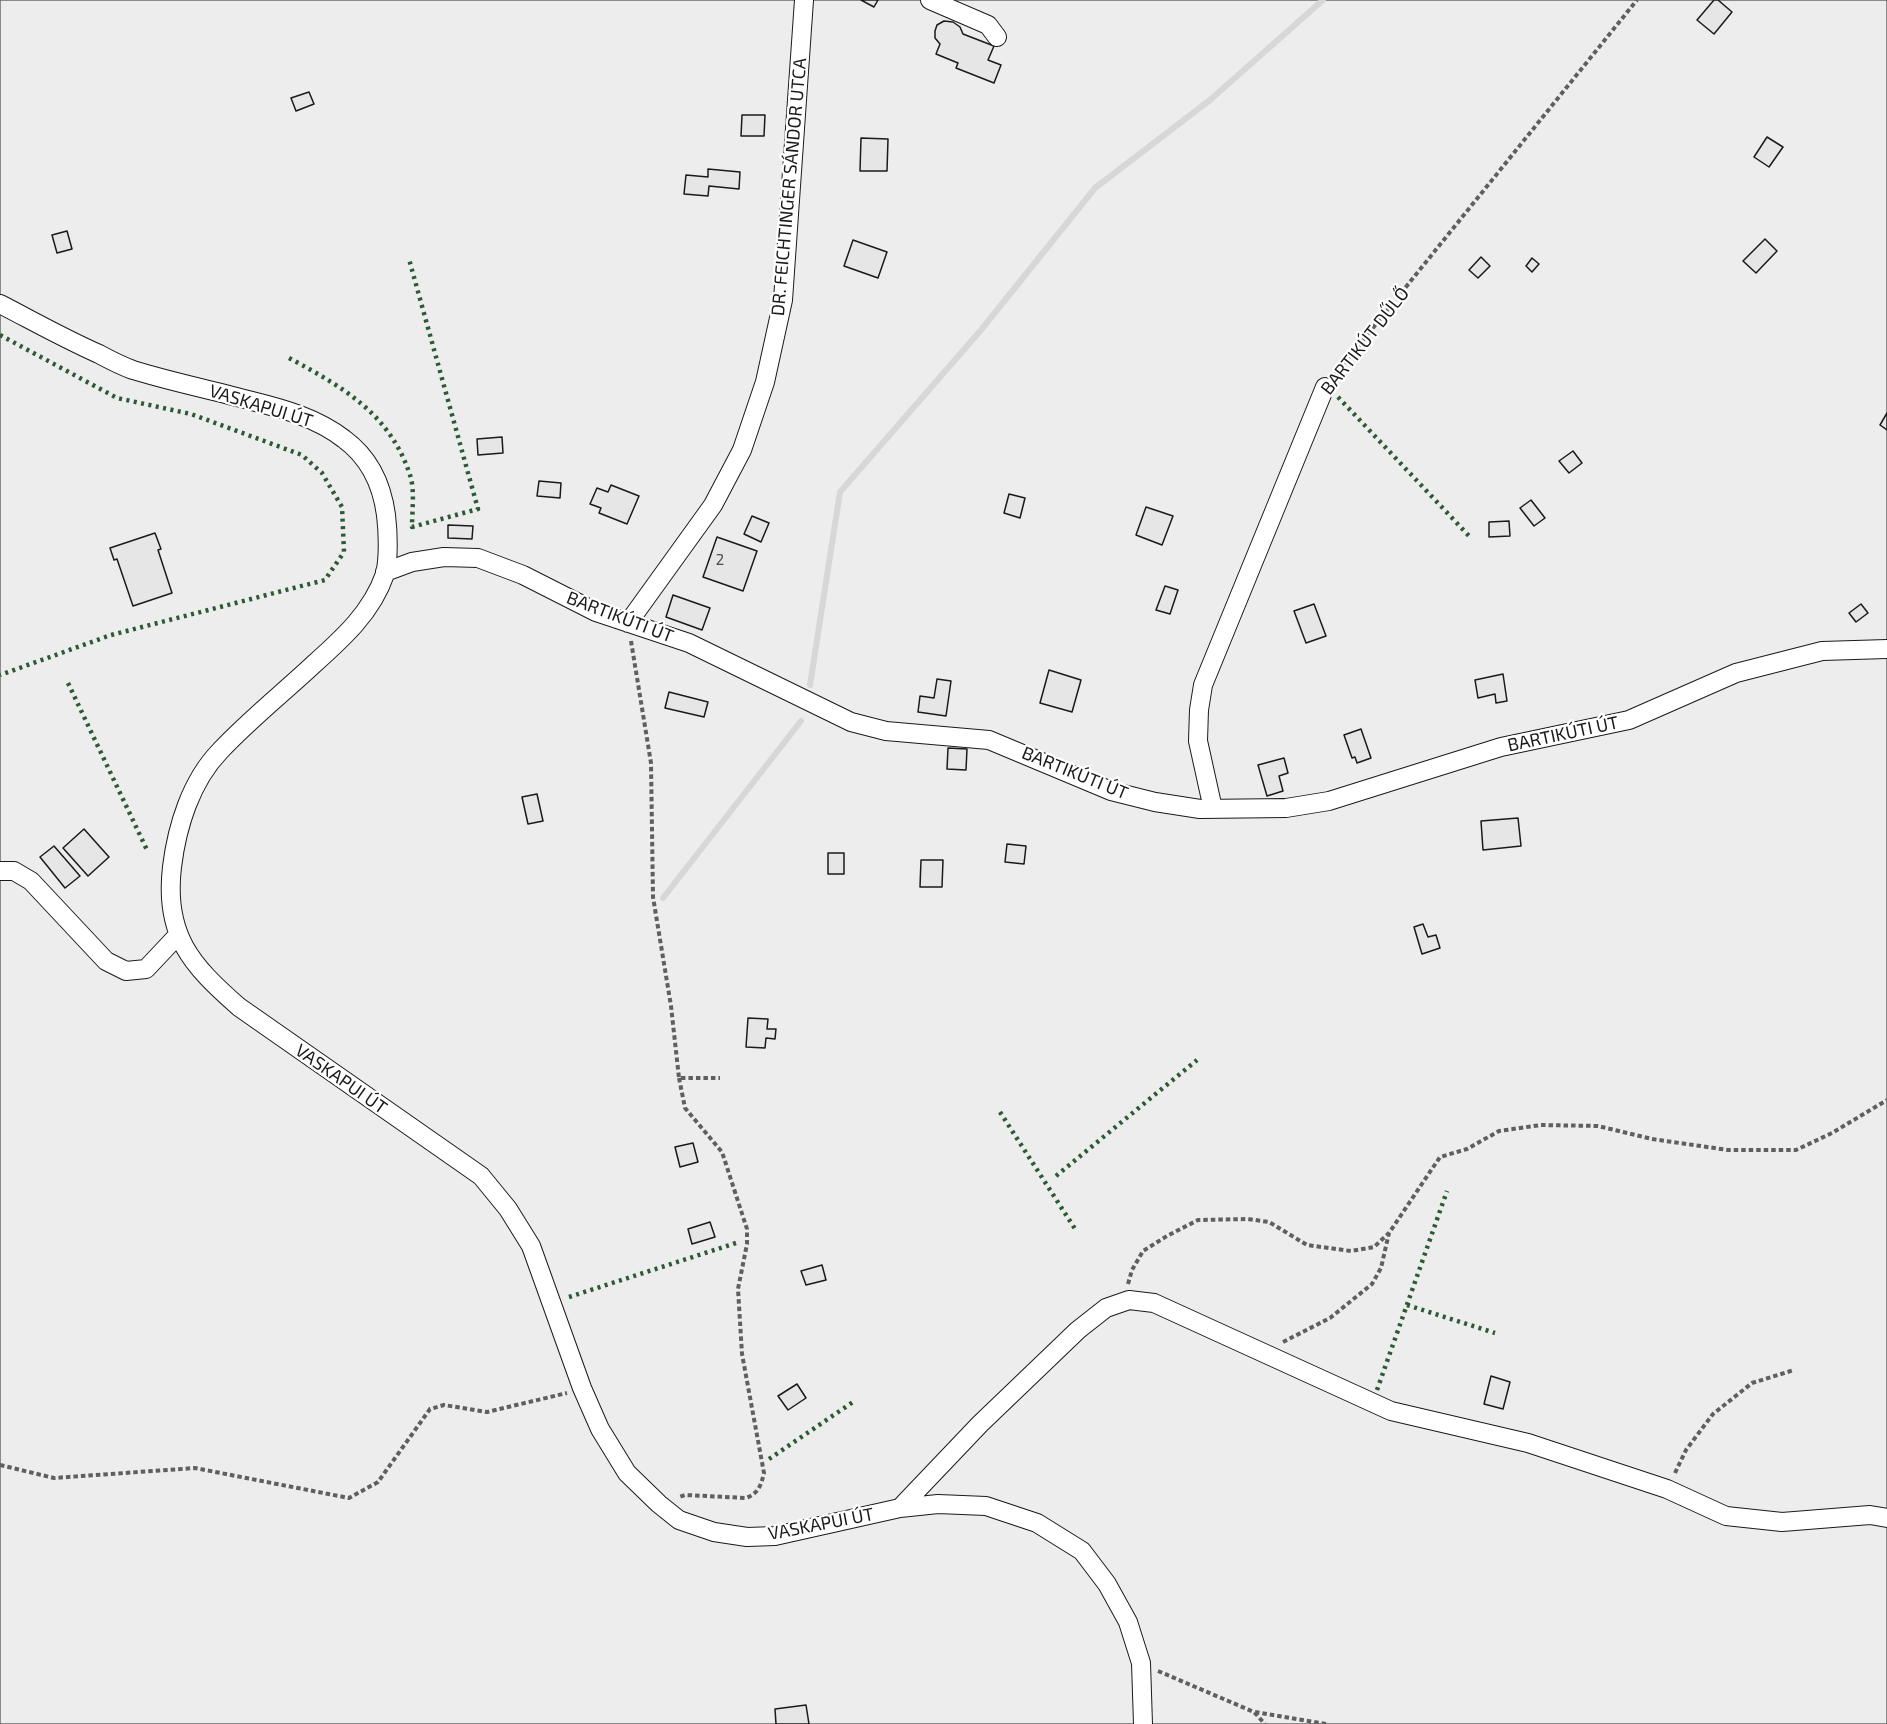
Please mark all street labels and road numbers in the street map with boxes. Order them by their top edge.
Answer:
street label: DR. FEICHTINGER SÁNDOR UTCA [767,57,811,317]
street label: BARTIKÚT DŰLŐ [1316,283,1414,399]
street label: VASKAPUI ÚT [207,380,315,432]
street label: BARTIKÚTI ÚT [564,587,676,647]
street label: BARTIKÚTI ÚT [1506,712,1620,756]
street label: BARTIKÚTI ÚT [1019,742,1131,804]
street label: VASKAPUI ÚT [291,1039,391,1119]
street label: VASKAPUI ÚT [766,1503,876,1545]

